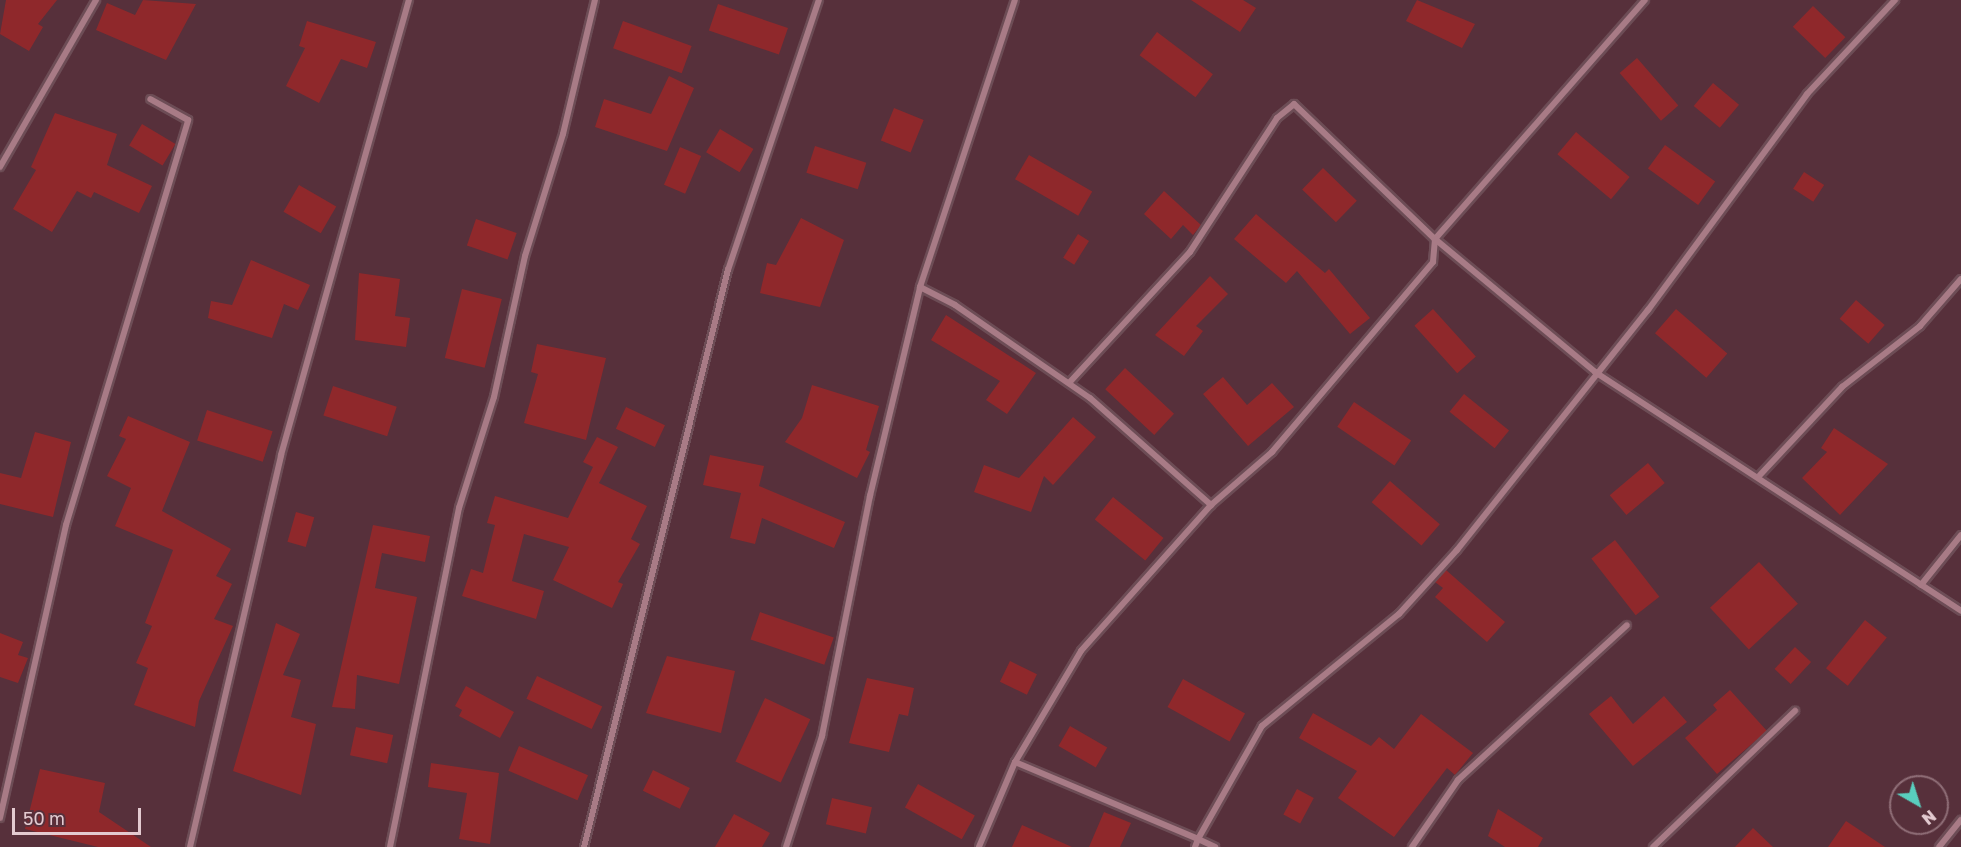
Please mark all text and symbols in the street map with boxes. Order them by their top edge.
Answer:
north arrow [1889,775,1949,835]
scale bar [15,796,144,834]
text: N [1918,806,1940,829]
text: 50 m [23,807,65,829]

